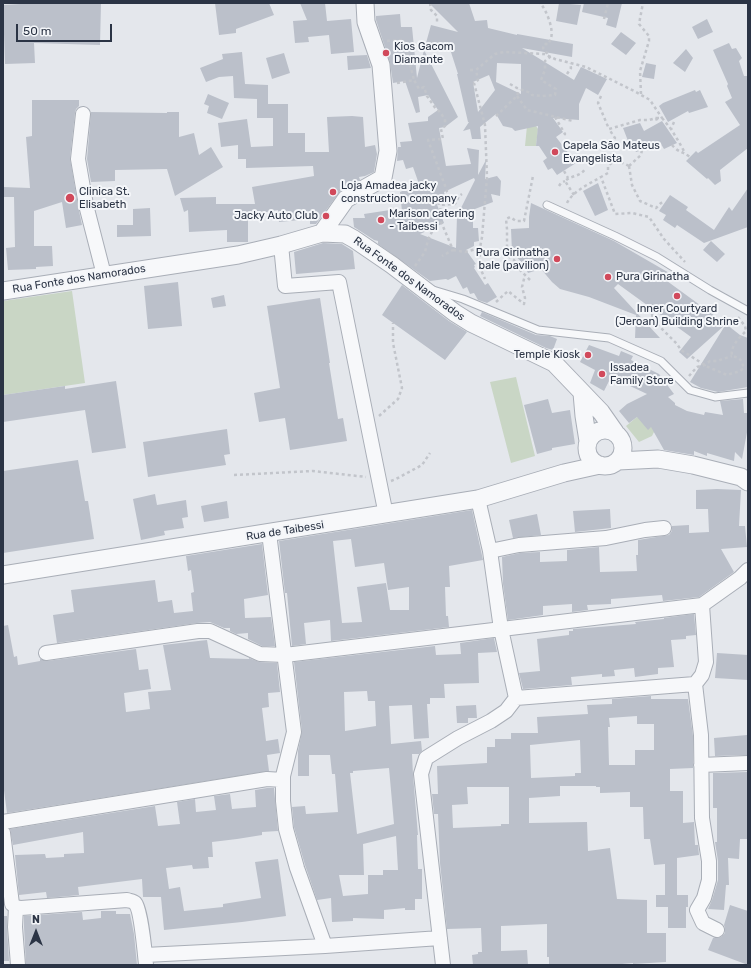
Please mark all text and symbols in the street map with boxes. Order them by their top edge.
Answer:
scale bar [18,16,114,42]
text: 50 m [23,24,51,38]
place label: Kios Gacom Diamante [394,40,454,66]
marker: Kios Gacom Diamante [381,48,391,58]
place label: Capela São Mateus Evangelista [563,139,660,165]
marker: Capela São Mateus Evangelista [550,147,560,157]
place label: Loja Amadea jacky construction company [341,179,457,205]
place label: Clinica St. Elisabeth [79,185,130,211]
marker: Loja Amadea jacky construction company [328,187,338,197]
marker: Clinica St. Elisabeth [64,192,76,204]
place label: Marison catering - Taibessi [389,207,475,233]
place label: Jacky Auto Club [234,209,318,223]
marker: Jacky Auto Club [321,211,331,221]
marker: Marison catering - Taibessi [376,215,386,225]
street label: Rua Fonte dos Namorados [351,234,467,324]
place label: Pura Girinatha bale (pavilion) [476,246,549,272]
marker: Pura Girinatha bale (pavilion) [552,254,562,264]
street label: Rua Fonte dos Namorados [12,262,146,296]
place label: Pura Girinatha [616,270,689,284]
marker: Pura Girinatha [603,272,613,282]
marker: Inner Courtyard (Jeroan) Building Shrine [672,291,682,301]
place label: Inner Courtyard (Jeroan) Building Shrine [615,302,739,328]
place label: Temple Kiosk [514,348,580,362]
marker: Temple Kiosk [583,350,593,360]
place label: Issadea Family Store [610,361,674,387]
marker: Issadea Family Store [597,369,607,379]
street label: Rua de Taibessi [245,518,325,544]
north arrow [16,912,56,952]
text: N [32,913,40,926]

